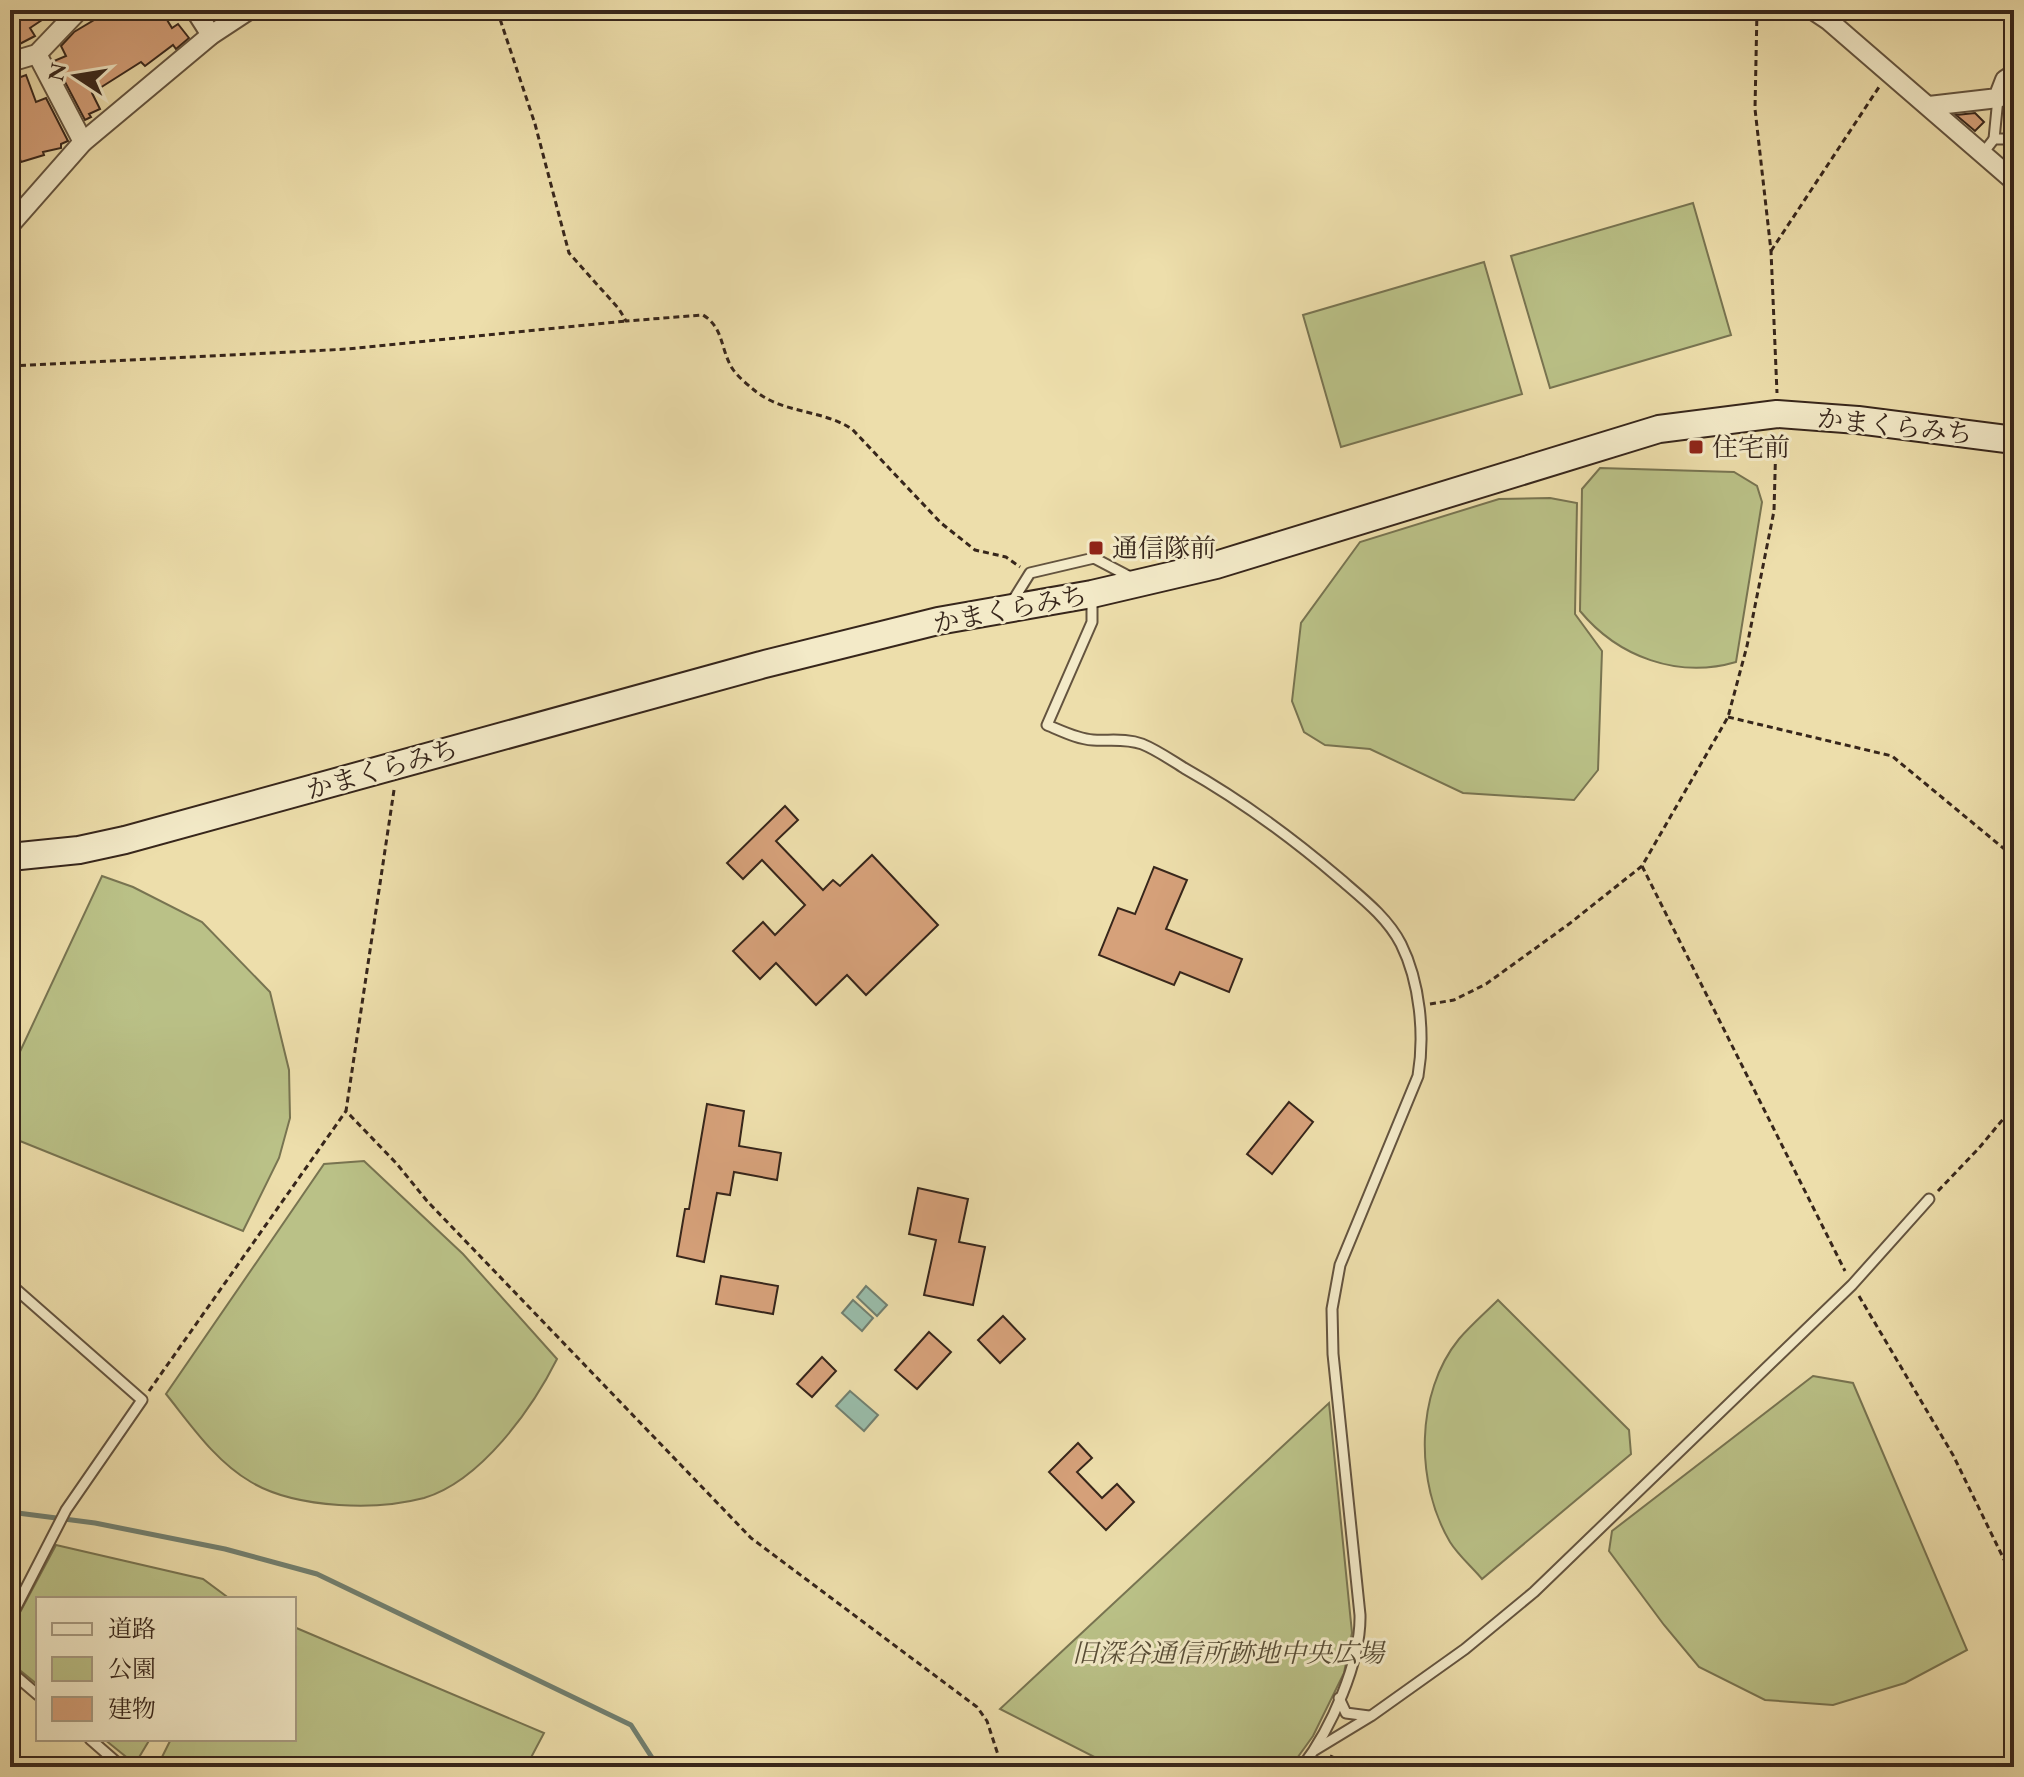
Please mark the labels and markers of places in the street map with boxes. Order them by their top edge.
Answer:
place label: 住宅前 [1712,430,1790,464]
marker: 住宅前 [1687,438,1705,456]
place label: 通信隊前 [1112,531,1216,565]
marker: 通信隊前 [1087,539,1105,557]

